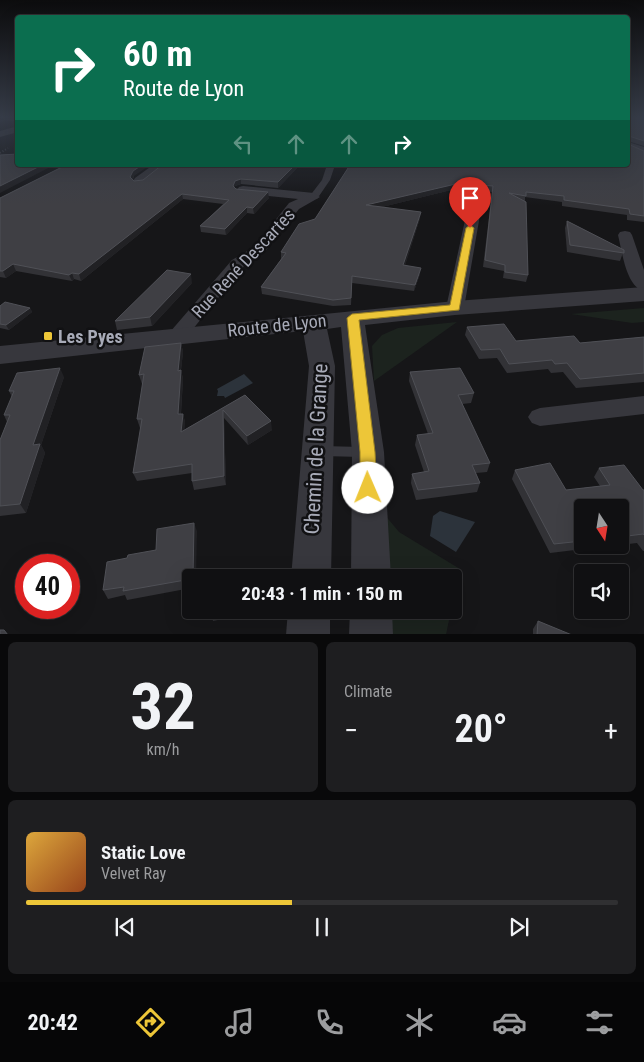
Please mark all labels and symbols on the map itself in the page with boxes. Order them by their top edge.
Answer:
pin [449,177,491,228]
street label: Rue René Descartes [187,204,299,322]
street label: Route de Lyon [227,309,327,341]
place label: Les Pyes [58,326,123,347]
marker: Les Pyes [42,330,54,342]
street label: Chemin de la Grange [300,363,332,535]
position arrow [341,461,393,513]
north arrow [574,499,629,554]
speed limit sign: 40 [15,554,80,619]

